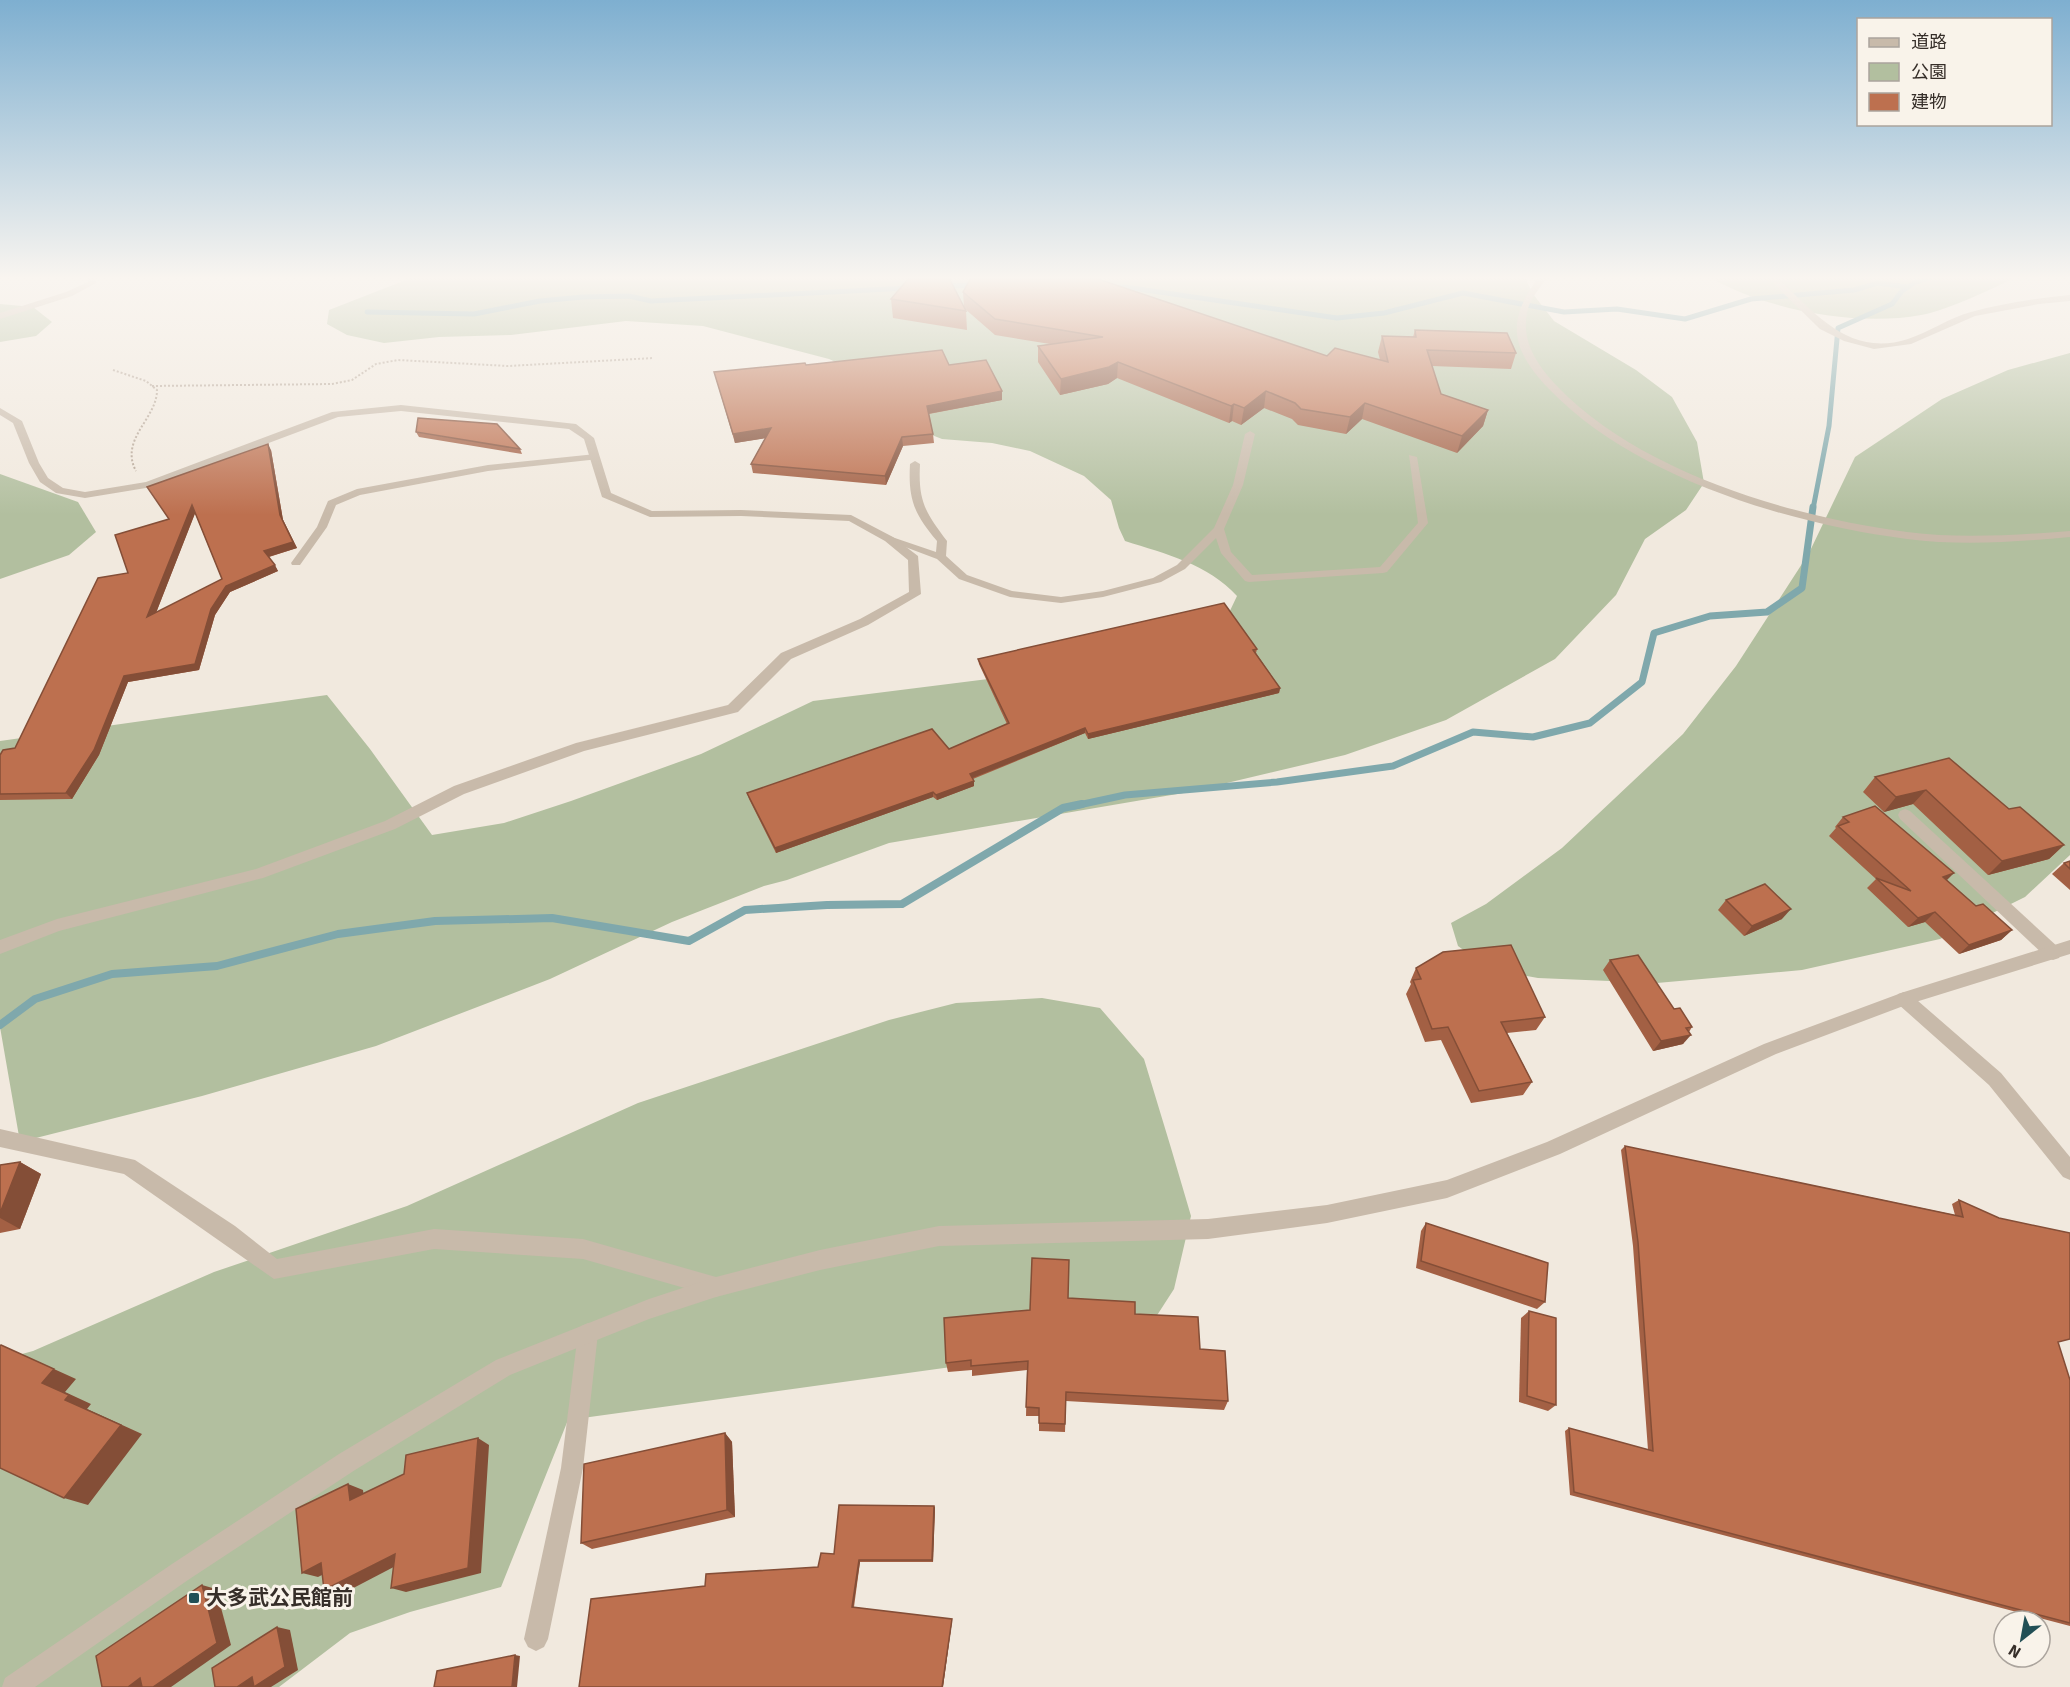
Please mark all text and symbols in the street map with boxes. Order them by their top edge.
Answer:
legend [1857,18,2052,126]
text: 道路 [1911,31,1947,53]
text: 公園 [1911,61,1947,83]
text: 建物 [1911,91,1947,113]
place label: 大多武公民館前 [206,1585,353,1611]
marker: 大多武公民館前 [187,1591,201,1605]
north arrow [1992,1609,2052,1669]
text: N [2005,1640,2025,1662]

